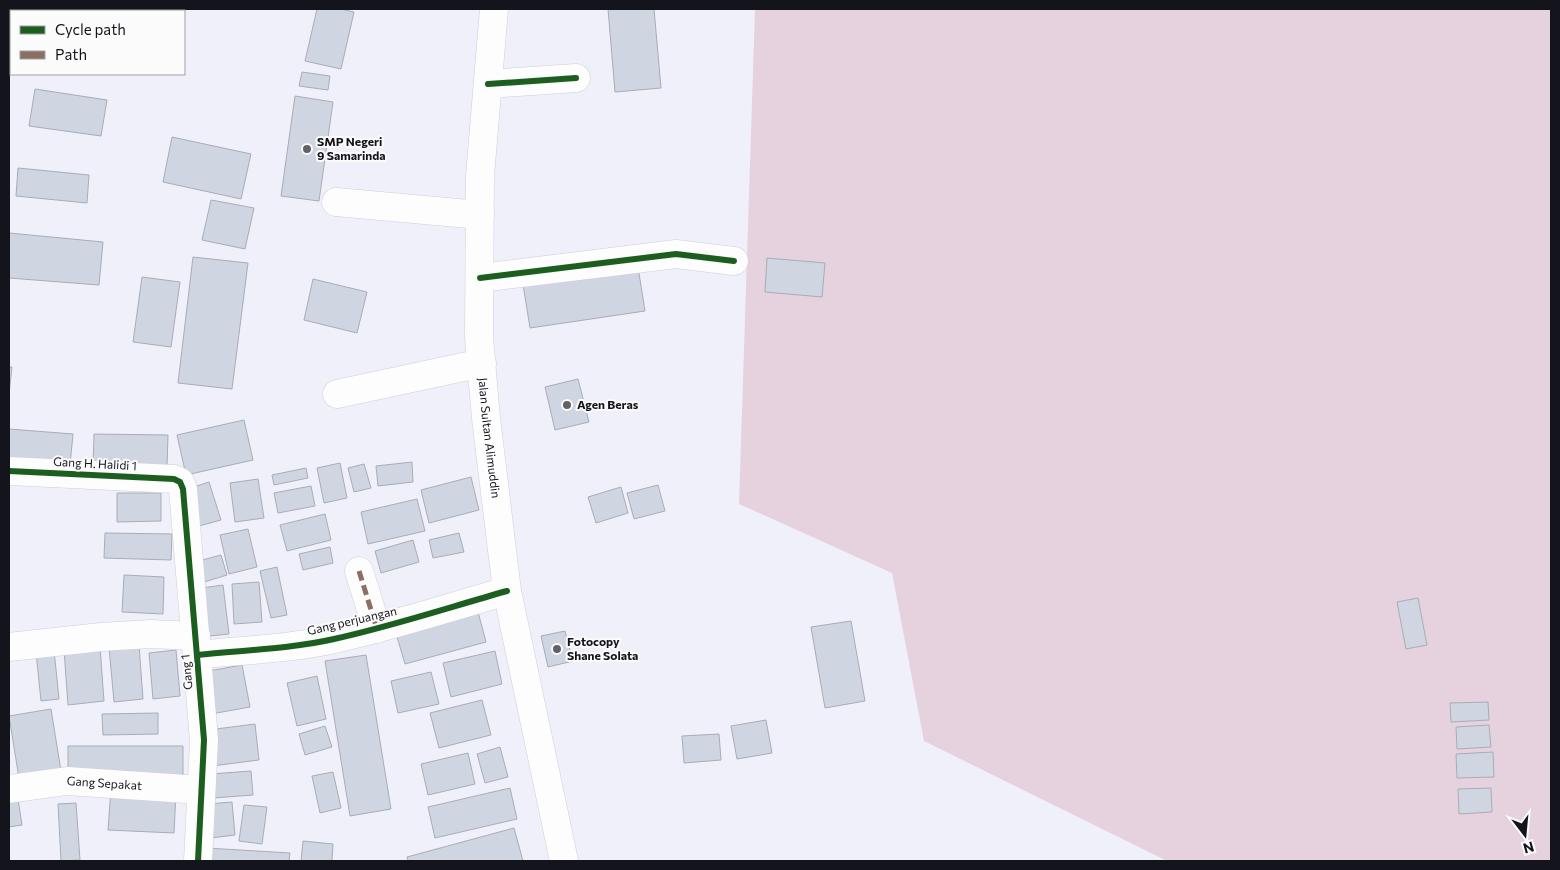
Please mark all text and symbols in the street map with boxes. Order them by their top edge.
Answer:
legend [10,10,185,75]
text: Cycle path [55,20,126,38]
text: Path [55,45,87,63]
place label: SMP Negeri 9 Samarinda [317,134,386,162]
marker: SMP Negeri 9 Samarinda [301,143,313,155]
street label: Jalan Sultan Alimuddin [476,377,504,499]
place label: Agen Beras [577,397,639,411]
marker: Agen Beras [561,399,573,411]
street label: Gang H. Halidi 1 [53,454,137,472]
street label: Gang perjuangan [306,603,398,637]
place label: Fotocopy Shane Solata [567,634,638,662]
marker: Fotocopy Shane Solata [551,643,563,655]
street label: Gang 1 [177,654,195,691]
street label: Gang Sepakat [66,773,143,792]
north arrow [1500,810,1550,860]
text: N [1521,838,1536,858]

